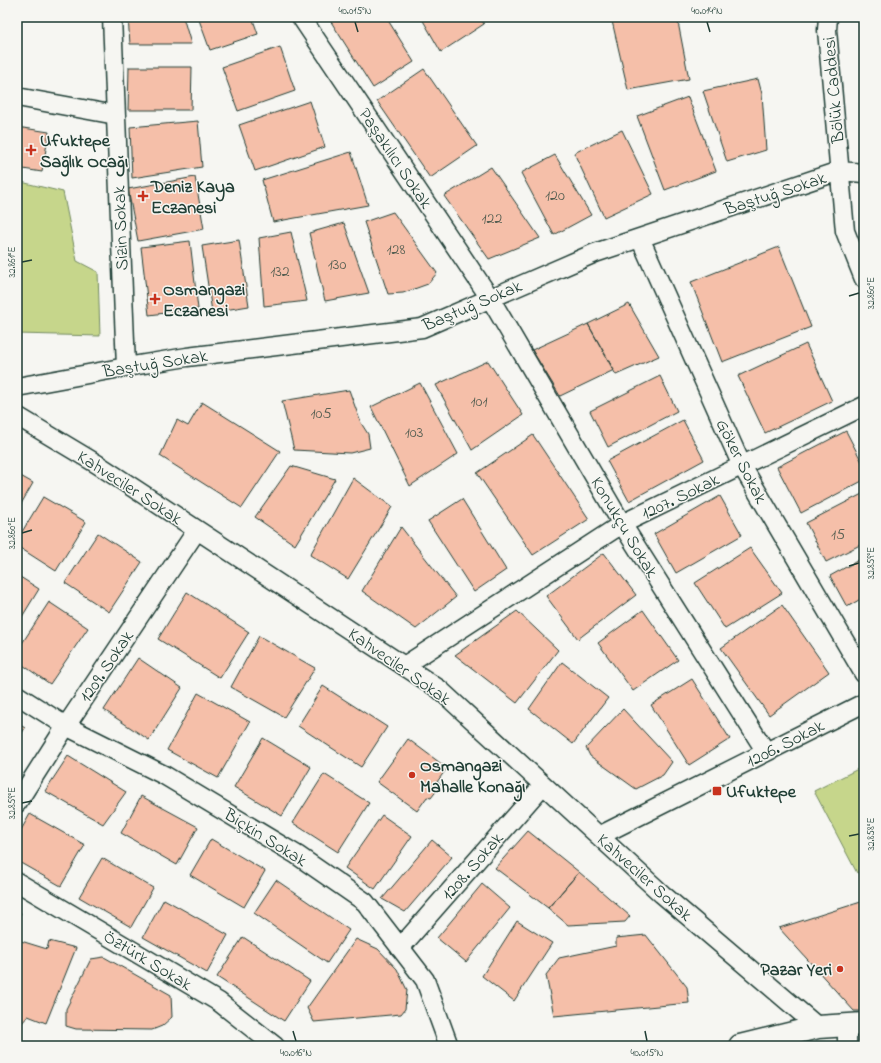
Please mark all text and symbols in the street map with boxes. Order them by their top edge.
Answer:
text: 40.015°N [338,4,372,19]
text: 40.014°N [691,4,723,19]
street label: Bölük Caddesi [817,35,853,145]
street label: Paşakılıcı Sokak [351,103,438,215]
place label: Ufuktepe Sağlık Ocağı [40,129,128,177]
marker: Ufuktepe Sağlık Ocağı [25,144,37,156]
street label: Baştuğ Sokak [720,166,830,225]
place label: Deniz Kaya Eczanesi [150,175,235,222]
house number: 120 [545,184,565,208]
street label: Sizin Sokak [108,185,136,271]
marker: Deniz Kaya Eczanesi [138,191,148,201]
house number: 122 [482,207,503,231]
house number: 128 [386,238,406,262]
text: 32.861°E [5,246,20,278]
house number: 130 [328,253,346,277]
house number: 132 [270,260,290,284]
street label: Baştuğ Sokak [418,274,527,341]
text: 32.860°E [864,277,879,309]
place label: Osmangazi Eczanesi [163,278,245,325]
marker: Osmangazi Eczanesi [150,294,160,304]
street label: Baştuğ Sokak [100,344,210,387]
house number: 101 [470,390,488,414]
house number: 105 [310,402,332,426]
street label: Göker Sokak [708,415,773,509]
house number: 103 [405,421,423,445]
street label: Kahveciler Sokak [71,445,187,533]
street label: 1207. Sokak [637,468,724,528]
street label: Konukçu Sokak [583,473,664,584]
text: 32.860°E [5,517,20,549]
house number: 15 [831,523,845,547]
text: 32.859°E [864,547,879,579]
street label: Kahveciler Sokak [342,622,456,713]
street label: 1209. Sokak [74,626,141,708]
street label: 1206. Sokak [742,714,830,776]
place label: Osmangazi Mahalle Konağı [420,754,526,802]
marker: Osmangazi Mahalle Konağı [407,770,417,780]
place label: Ufuktepe [726,780,797,806]
marker: Ufuktepe [711,785,723,797]
text: 32.859°E [5,787,20,819]
street label: Biçkin Sokak [217,802,312,875]
text: 32.858°E [864,817,879,851]
street label: 1208. Sokak [436,827,511,907]
street label: Kahveciler Sokak [590,828,697,929]
street label: Öztürk Sokak [98,925,196,999]
place label: Pazar Yeri [760,958,832,984]
marker: Pazar Yeri [835,964,845,974]
text: 40.016°N [280,1046,312,1061]
text: 40.015°N [630,1046,664,1061]

